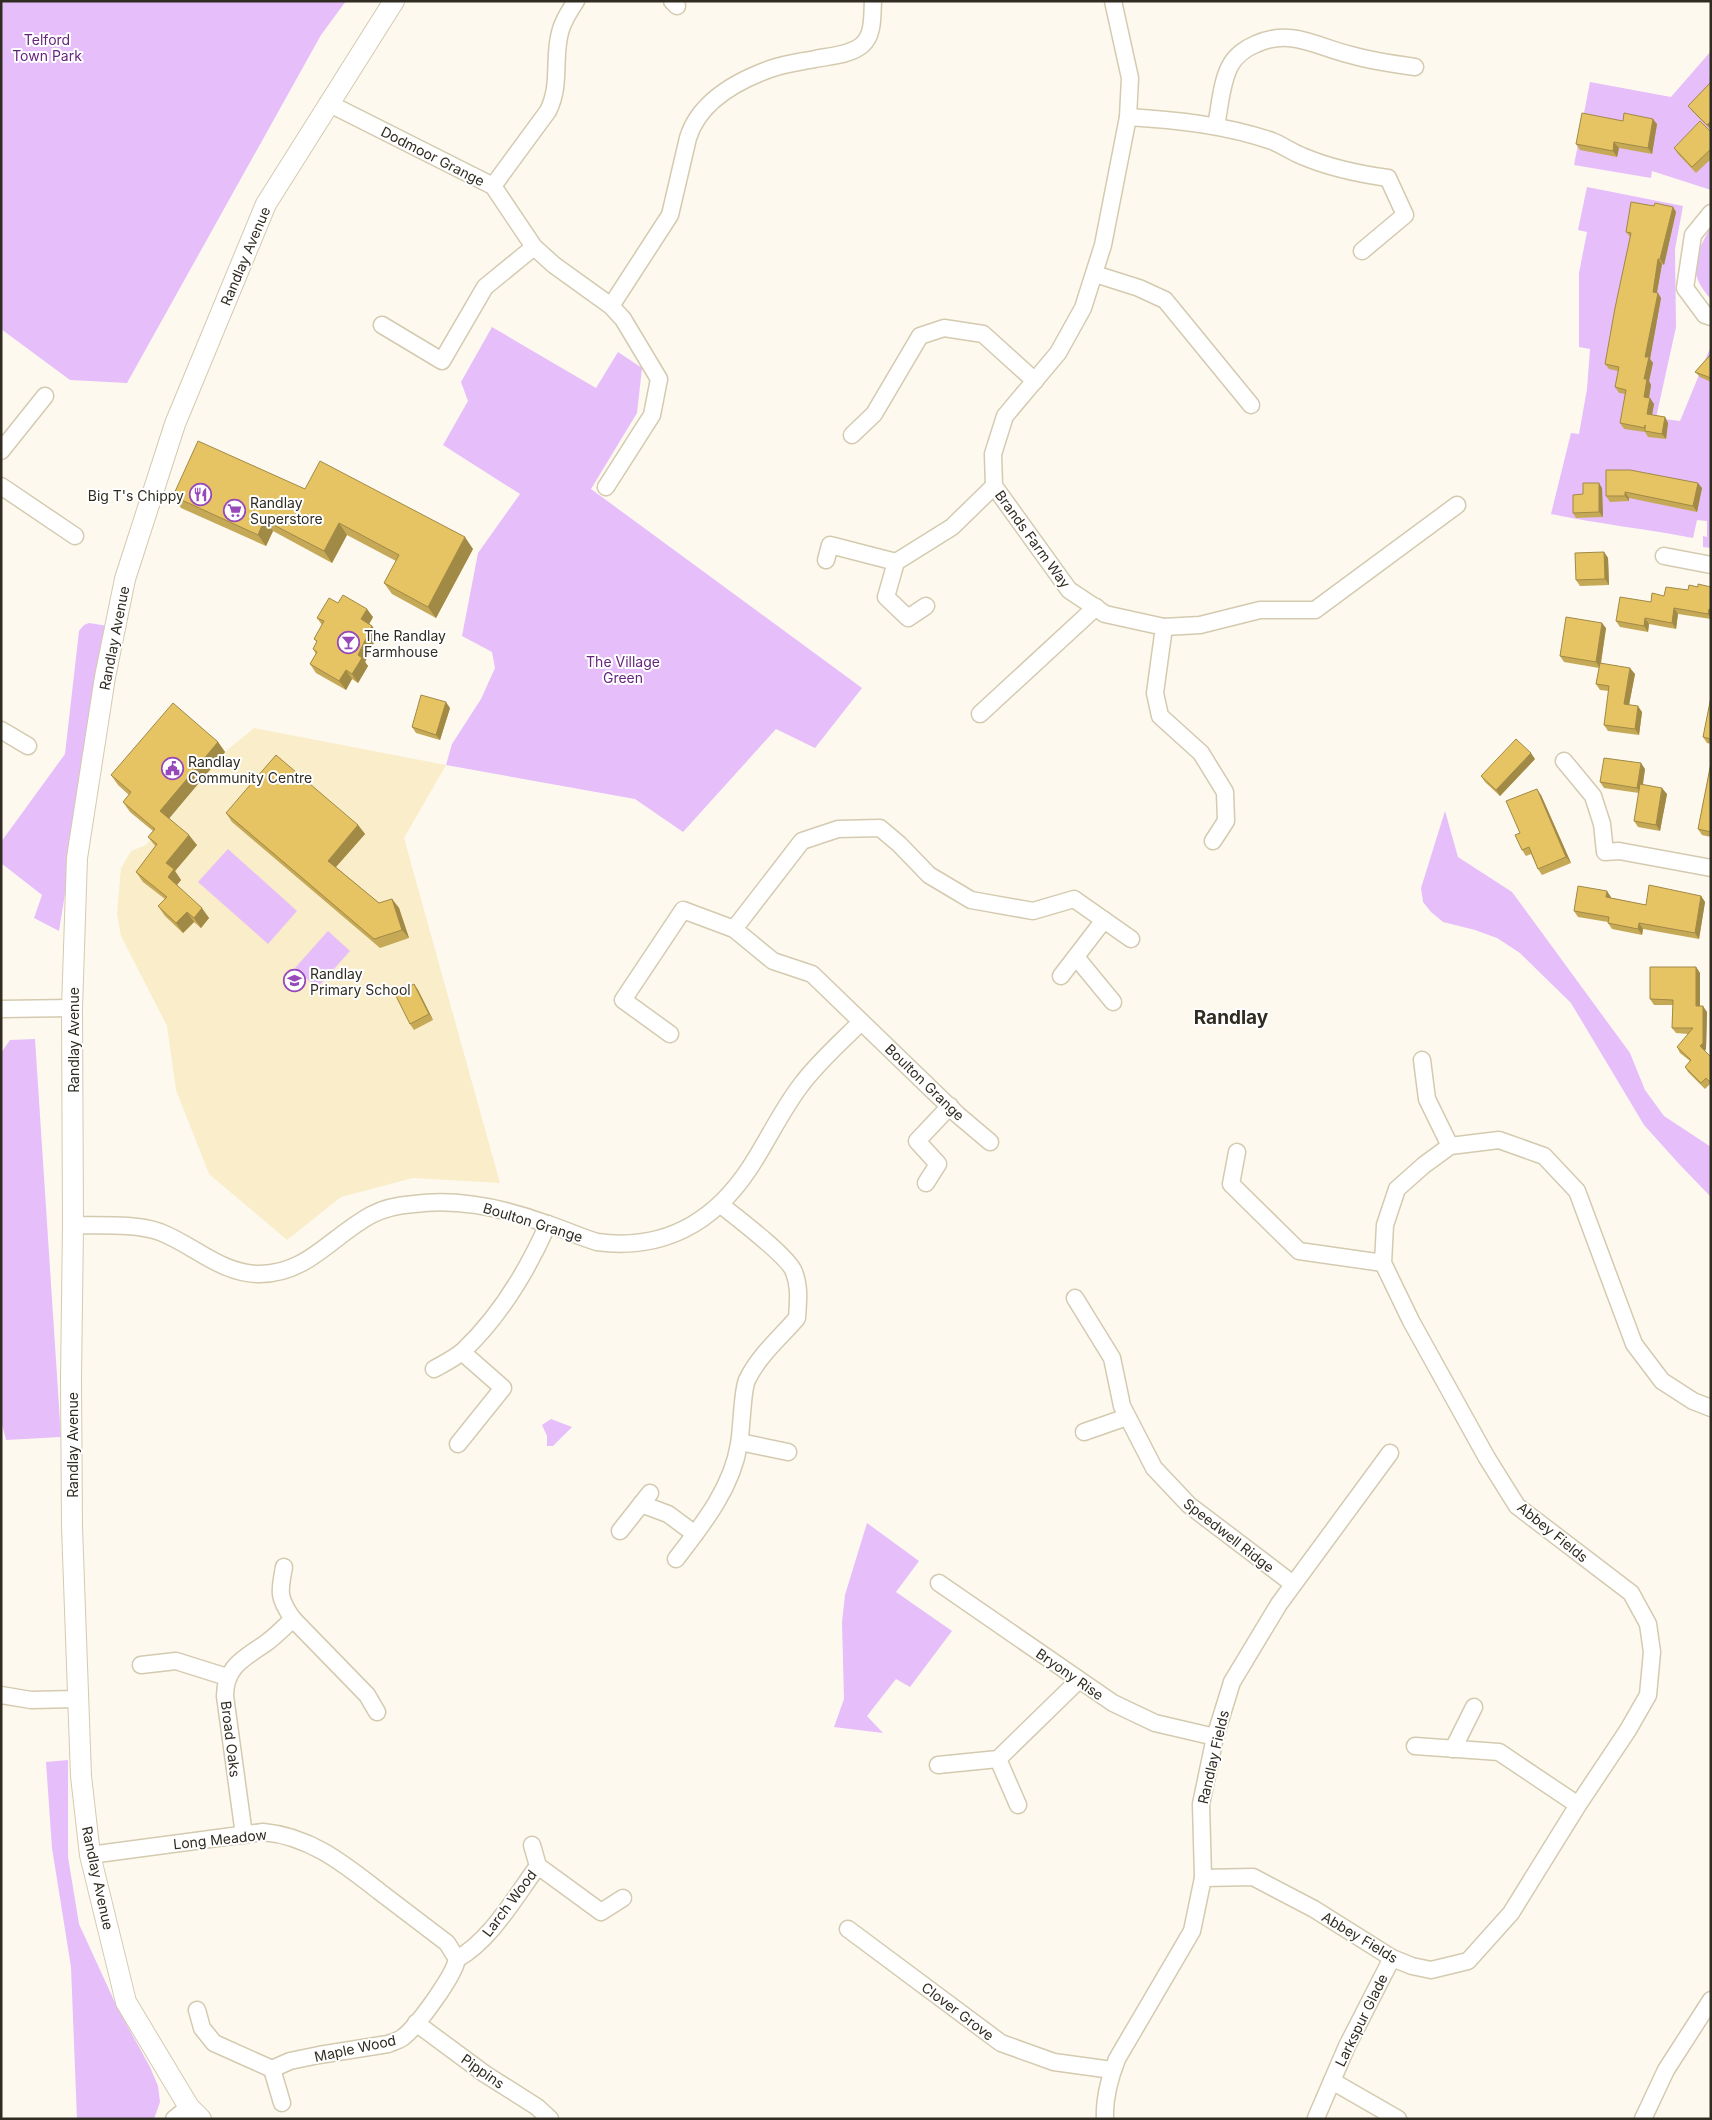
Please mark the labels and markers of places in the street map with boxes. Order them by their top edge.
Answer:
restaurant icon: Big T's Chippy [188,483,212,507]
place label: Big T's Chippy [88,487,184,504]
place label: Randlay Superstore [250,494,323,527]
supermarket icon: Randlay Superstore [222,498,246,522]
place label: The Randlay Farmhouse [364,627,446,660]
bar icon: The Randlay Farmhouse [336,631,360,655]
place label: Randlay Community Centre [188,753,312,786]
public building icon: Randlay Community Centre [160,757,184,781]
place label: Randlay Primary School [310,965,411,998]
school or university icon: Randlay Primary School [282,969,306,993]

